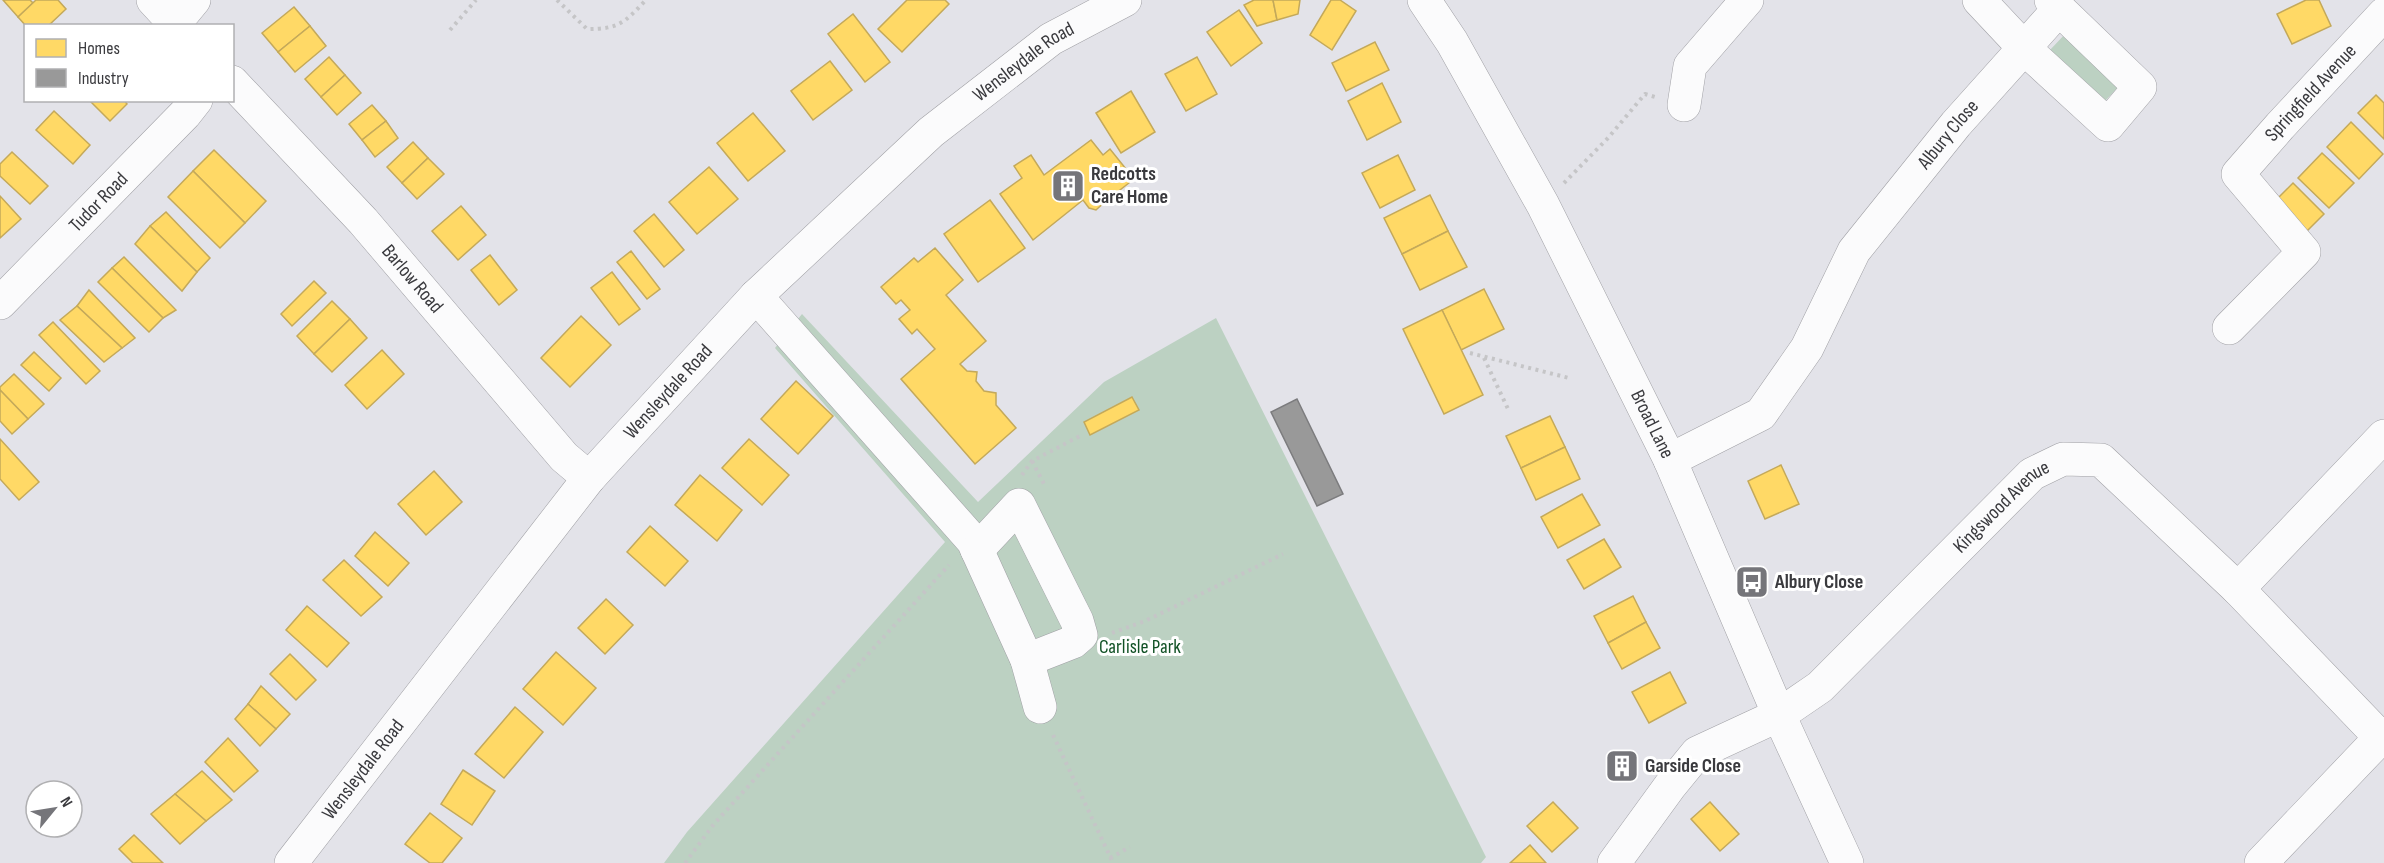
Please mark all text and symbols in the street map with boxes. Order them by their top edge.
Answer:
street label: Wensleydale Road [968,17,1078,107]
legend [24,24,234,102]
text: Homes [78,38,120,59]
street label: Springfield Avenue [2260,39,2362,146]
text: Industry [78,68,129,89]
street label: Albury Close [1912,95,1984,175]
place label: Redcotts Care Home [1091,162,1168,209]
street label: Tudor Road [64,167,133,237]
building icon: Redcotts Care Home [1050,168,1086,204]
street label: Barlow Road [377,240,448,318]
street label: Wensleydale Road [619,339,718,444]
street label: Broad Lane [1625,386,1679,462]
street label: Kingswood Avenue [1948,455,2053,558]
bus stop icon: Albury Close [1734,564,1770,600]
place label: Albury Close [1774,570,1863,594]
park label: Carlisle Park [1099,635,1181,659]
street label: Wensleydale Road [317,715,409,824]
building icon: Garside Close [1604,748,1640,784]
place label: Garside Close [1645,754,1741,778]
north arrow [24,779,84,839]
text: N [55,794,76,811]

